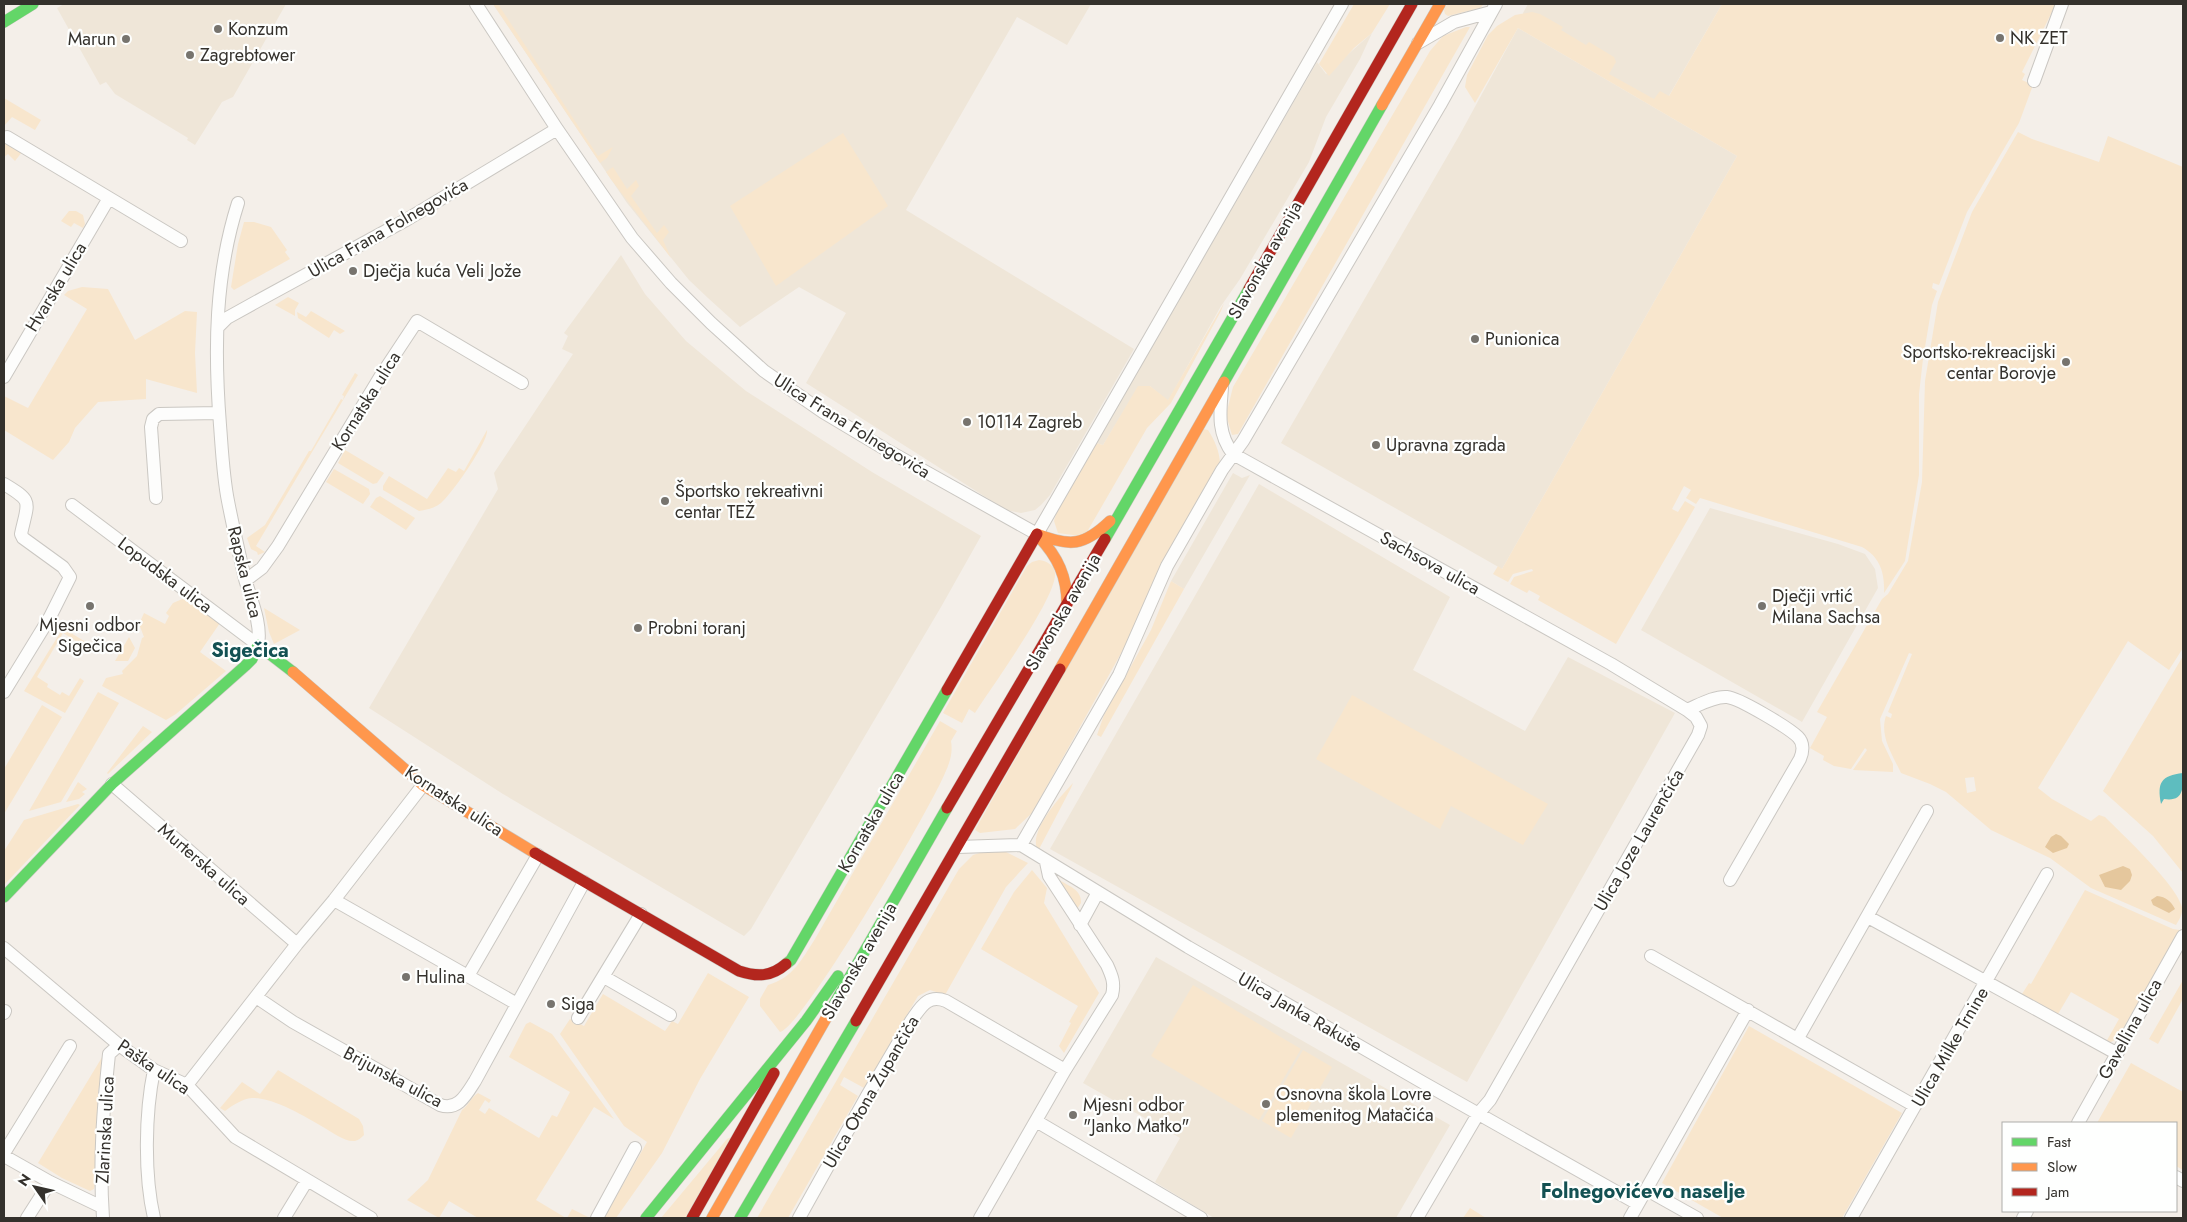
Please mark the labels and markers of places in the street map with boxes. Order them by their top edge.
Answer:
place label: Konzum [228,16,289,42]
marker: Konzum [212,23,224,35]
place label: NK ZET [2010,25,2068,51]
place label: Marun [68,26,116,52]
marker: NK ZET [1994,32,2006,44]
marker: Marun [120,33,132,45]
place label: Zagrebtower [200,42,296,68]
marker: Zagrebtower [184,49,196,61]
place label: Dječja kuća Veli Jože [363,258,521,284]
marker: Dječja kuća Veli Jože [347,265,359,277]
place label: Punionica [1485,326,1559,352]
marker: Punionica [1469,333,1481,345]
place label: Sportsko-rekreacijski centar Borovje [1902,339,2056,386]
marker: Sportsko-rekreacijski centar Borovje [2060,356,2072,368]
place label: 10114 Zagreb [977,409,1082,435]
marker: 10114 Zagreb [961,416,973,428]
place label: Upravna zgrada [1386,432,1506,458]
marker: Upravna zgrada [1370,439,1382,451]
place label: Športsko rekreativni centar TEŽ [675,478,824,525]
marker: Športsko rekreativni centar TEŽ [659,495,671,507]
place label: Dječji vrtić Milana Sachsa [1772,583,1880,630]
marker: Mjesni odbor Sigečica [84,600,96,612]
marker: Dječji vrtić Milana Sachsa [1756,600,1768,612]
place label: Mjesni odbor Sigečica [39,612,142,659]
place label: Probni toranj [648,615,746,641]
marker: Probni toranj [632,622,644,634]
place label: Hulina [416,964,465,990]
marker: Hulina [400,971,412,983]
place label: Siga [561,991,594,1017]
marker: Siga [545,998,557,1010]
place label: Osnovna škola Lovre plemenitog Matačića [1276,1081,1434,1128]
place label: Mjesni odbor "Janko Matko" [1083,1092,1190,1139]
marker: Osnovna škola Lovre plemenitog Matačića [1260,1098,1272,1110]
marker: Mjesni odbor "Janko Matko" [1067,1109,1079,1121]

